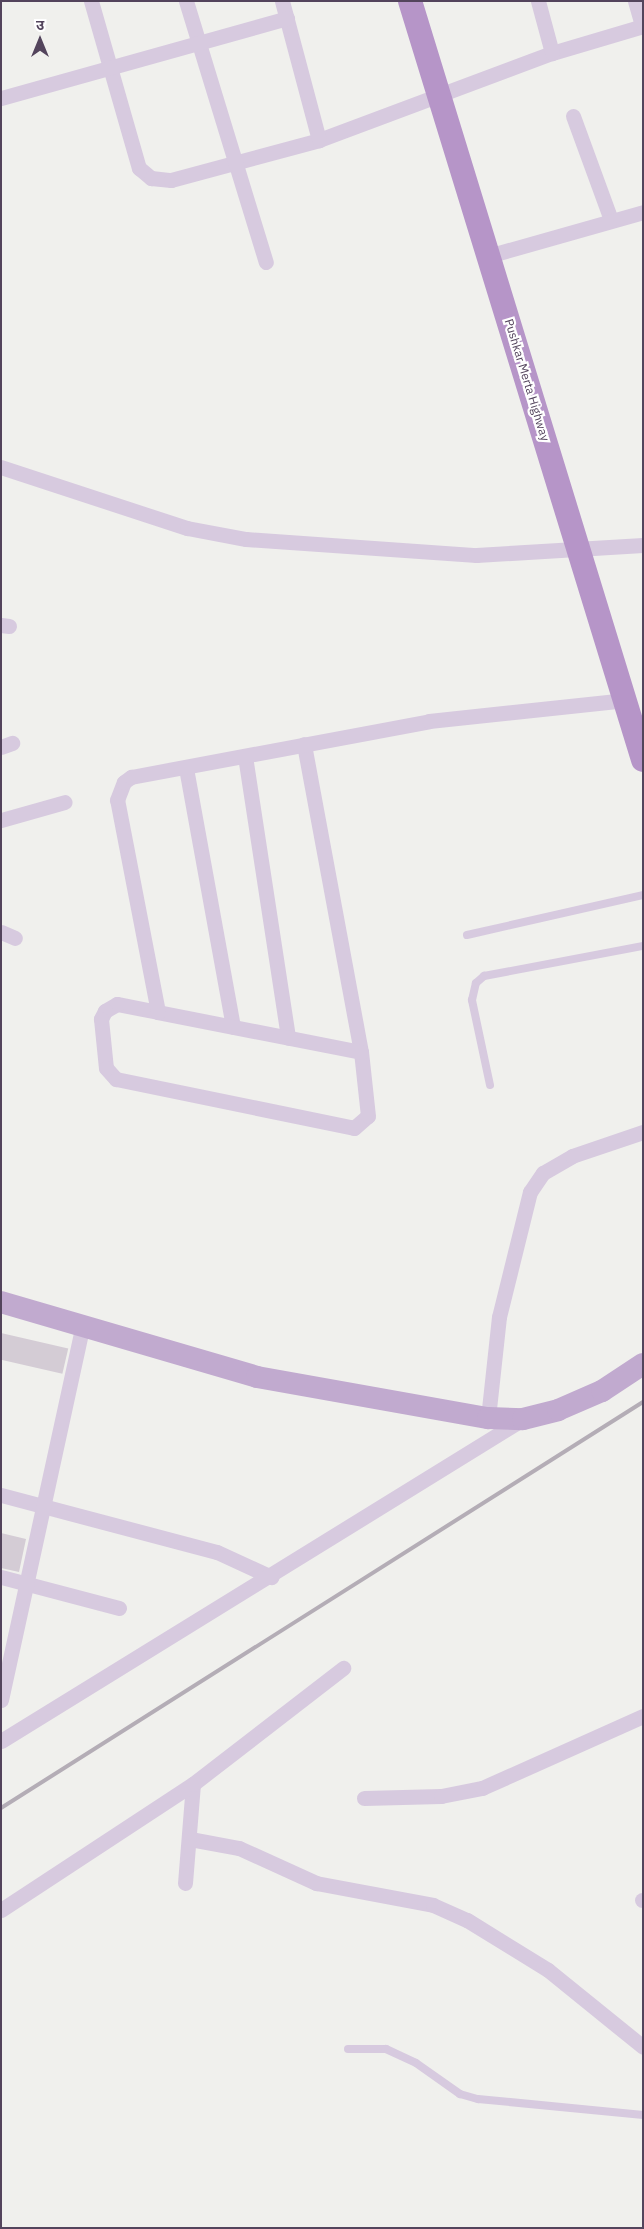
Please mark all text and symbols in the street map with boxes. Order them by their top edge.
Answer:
north arrow [15,15,65,65]
text: उ [36,16,44,34]
street label: Pushkar Merta Highway [502,317,552,443]

